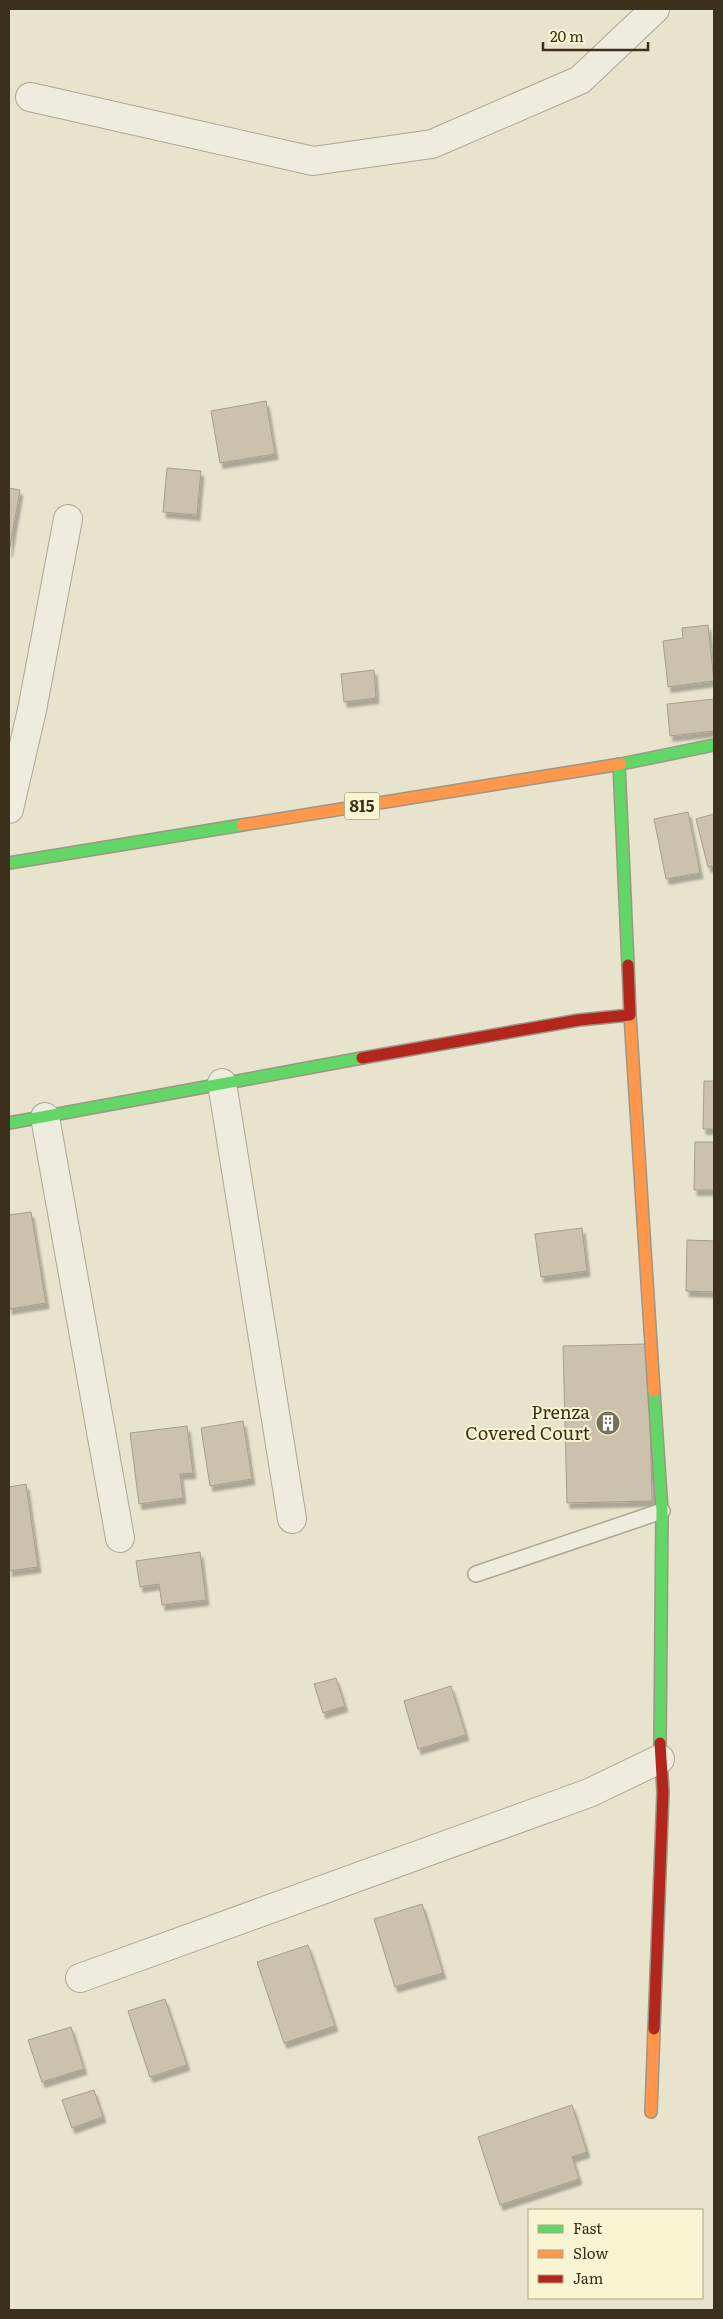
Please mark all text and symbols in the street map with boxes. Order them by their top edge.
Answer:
scale bar [543,20,648,52]
text: 20 m [550,24,584,47]
road number: 815 [344,792,380,819]
place label: Prenza Covered Court [465,1398,591,1446]
building icon: Prenza Covered Court [595,1410,621,1436]
legend [528,2209,703,2299]
text: Fast [573,2216,602,2239]
text: Slow [573,2241,608,2264]
text: Jam [573,2266,604,2289]

